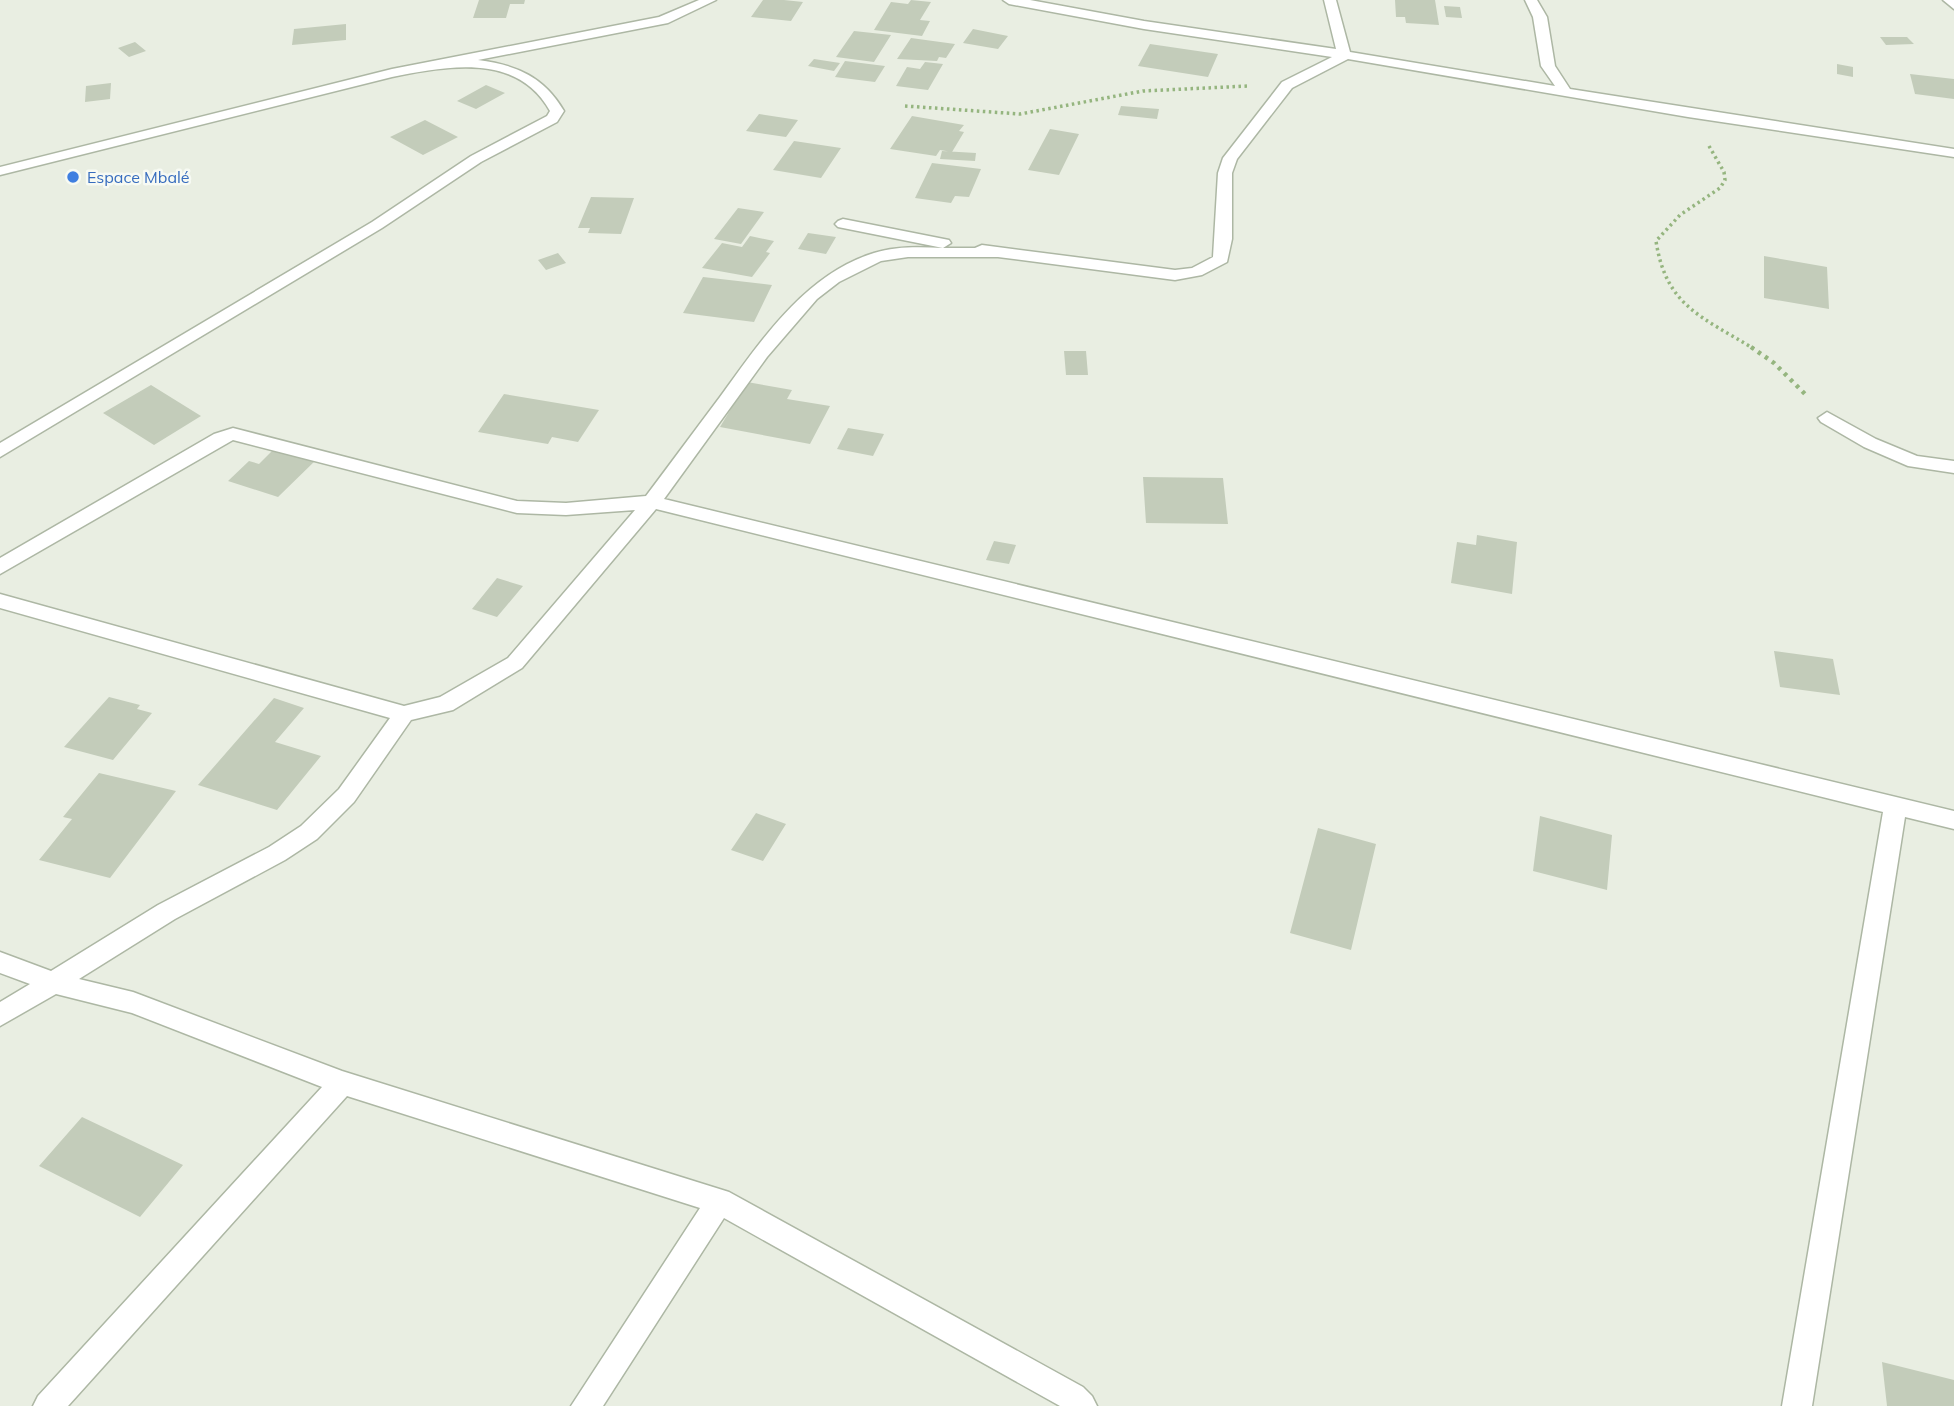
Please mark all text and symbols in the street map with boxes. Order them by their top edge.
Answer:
place label: Espace Mbalé [87,167,190,187]
marker: Espace Mbalé [65,169,81,185]

